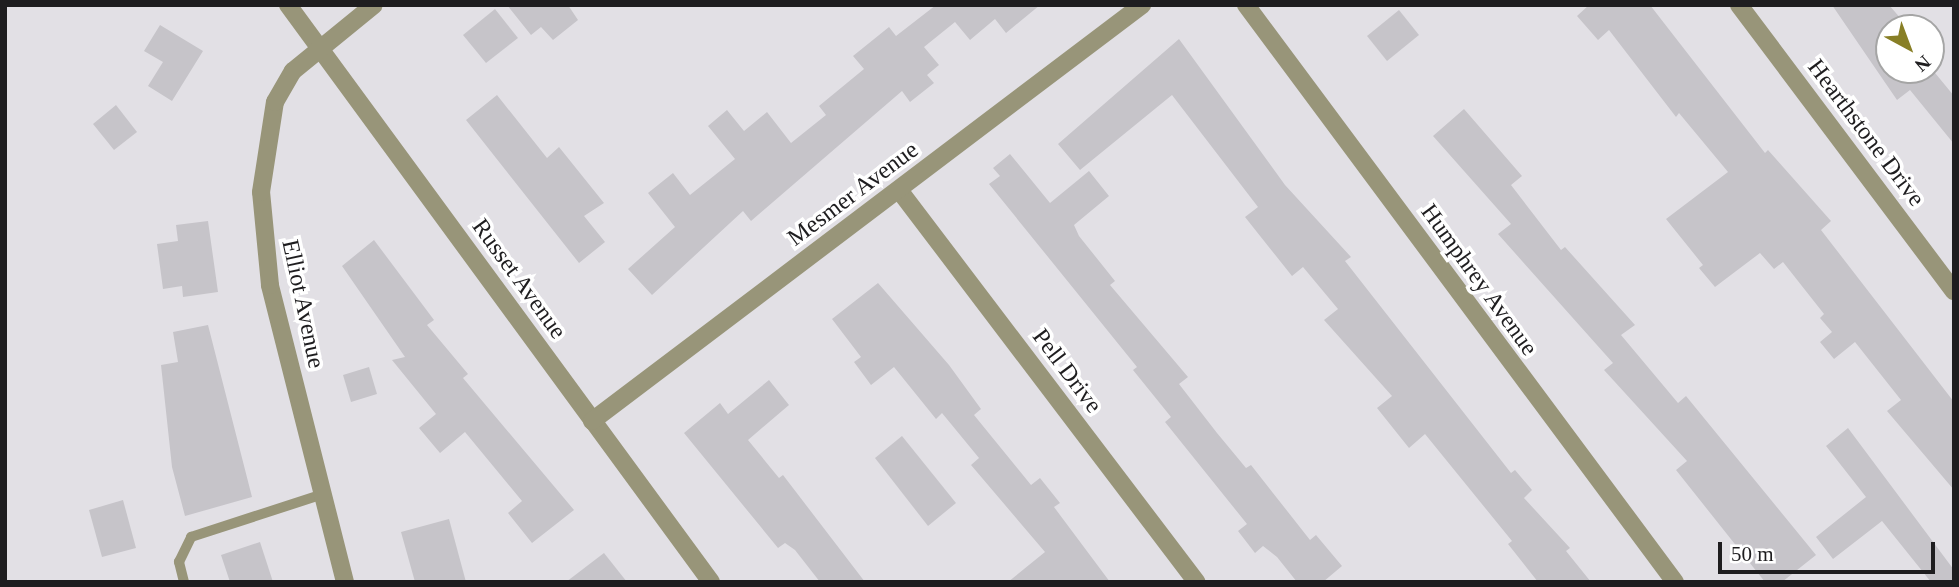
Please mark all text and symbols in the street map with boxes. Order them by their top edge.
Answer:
north arrow [1875,14,1945,84]
text: N [1911,51,1935,76]
street label: Hearthstone Drive [1801,54,1931,212]
street label: Mesmer Avenue [781,135,925,253]
street label: Humphrey Avenue [1414,198,1544,362]
street label: Russet Avenue [465,213,573,345]
street label: Elliot Avenue [275,236,331,372]
street label: Pell Drive [1026,323,1108,419]
scale bar [1721,528,1938,572]
text: 50 m [1731,542,1774,566]

